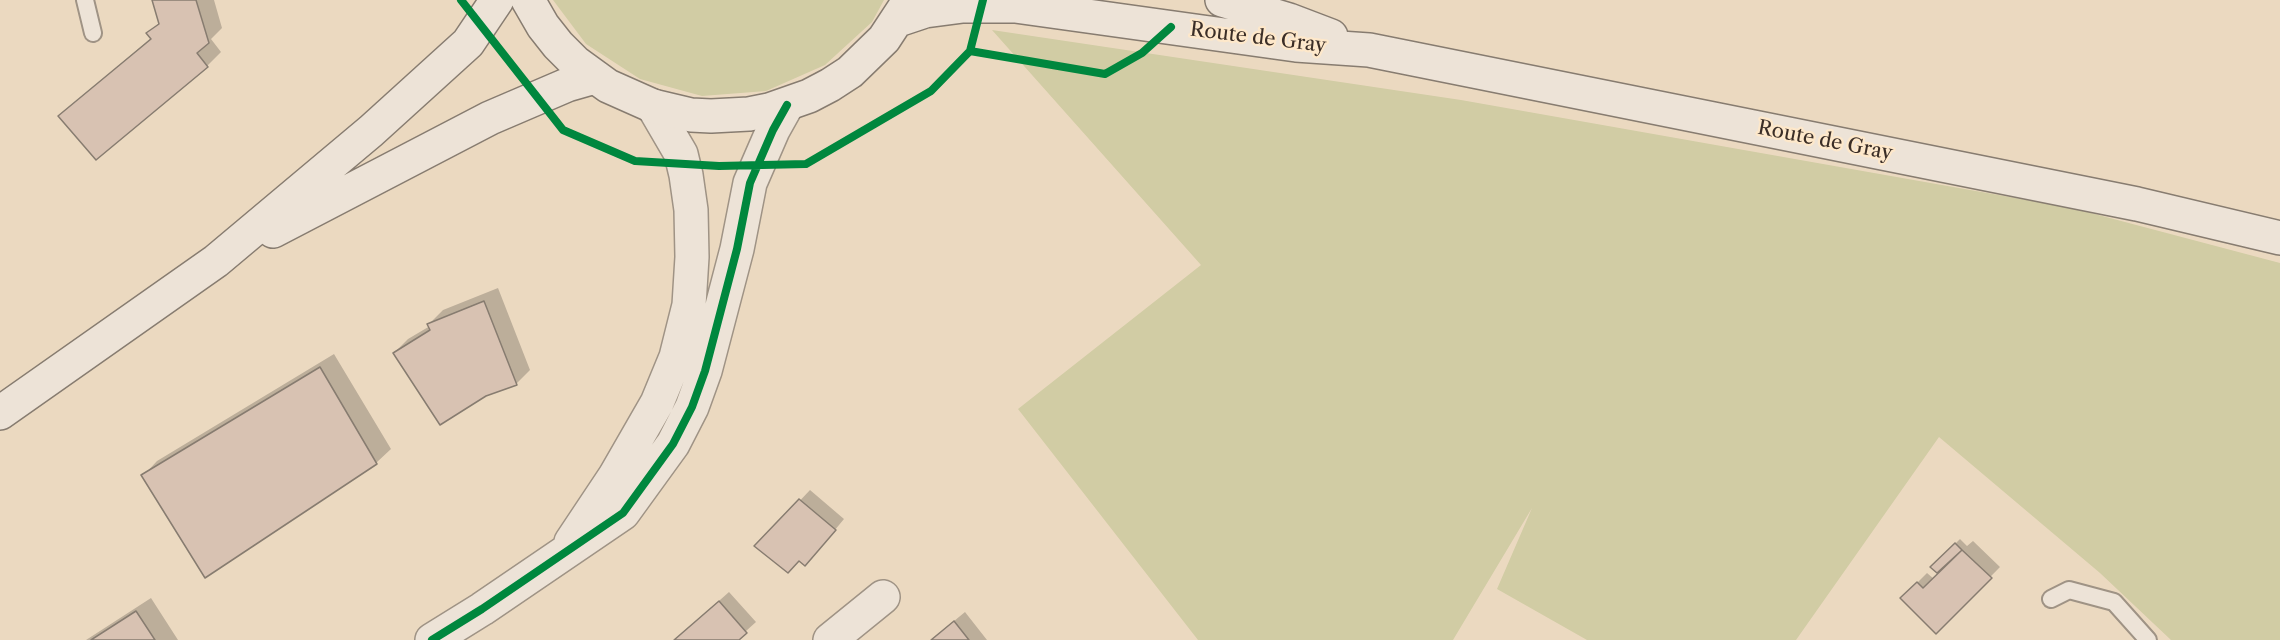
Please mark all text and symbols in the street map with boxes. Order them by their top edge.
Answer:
street label: Route de Gray [1189,18,1327,58]
street label: Route de Gray [1755,116,1895,166]

